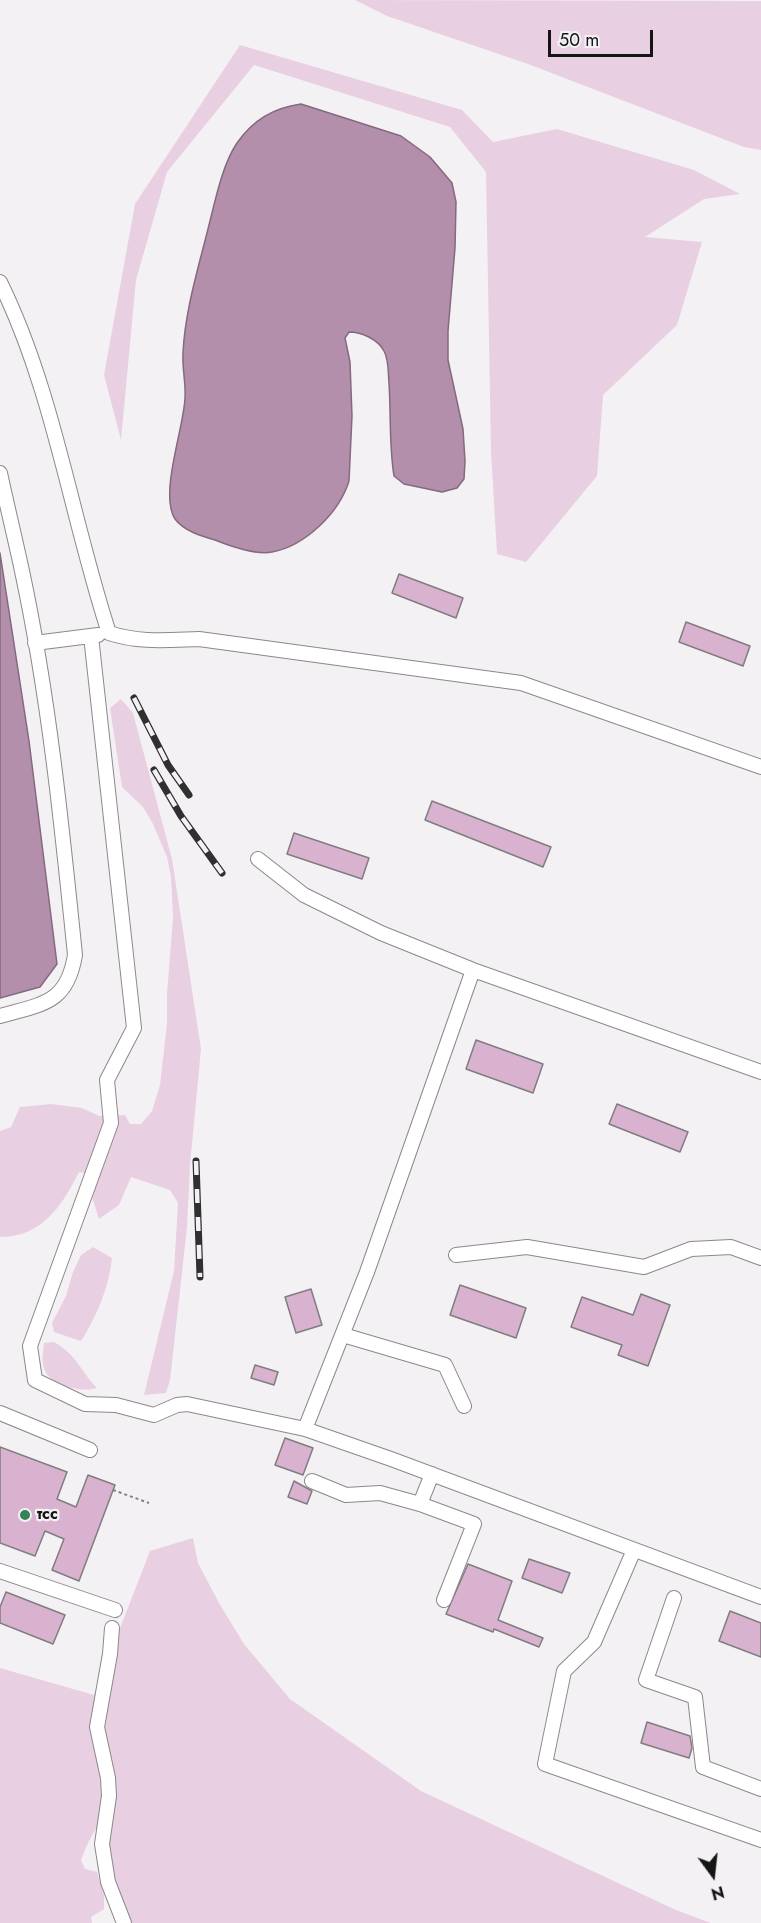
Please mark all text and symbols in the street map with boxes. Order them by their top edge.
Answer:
scale bar [551,18,656,56]
text: 50 m [559,27,599,53]
place label: тсс [37,1505,58,1525]
marker: тсс [18,1508,32,1522]
north arrow [683,1845,743,1905]
text: N [709,1880,727,1906]

